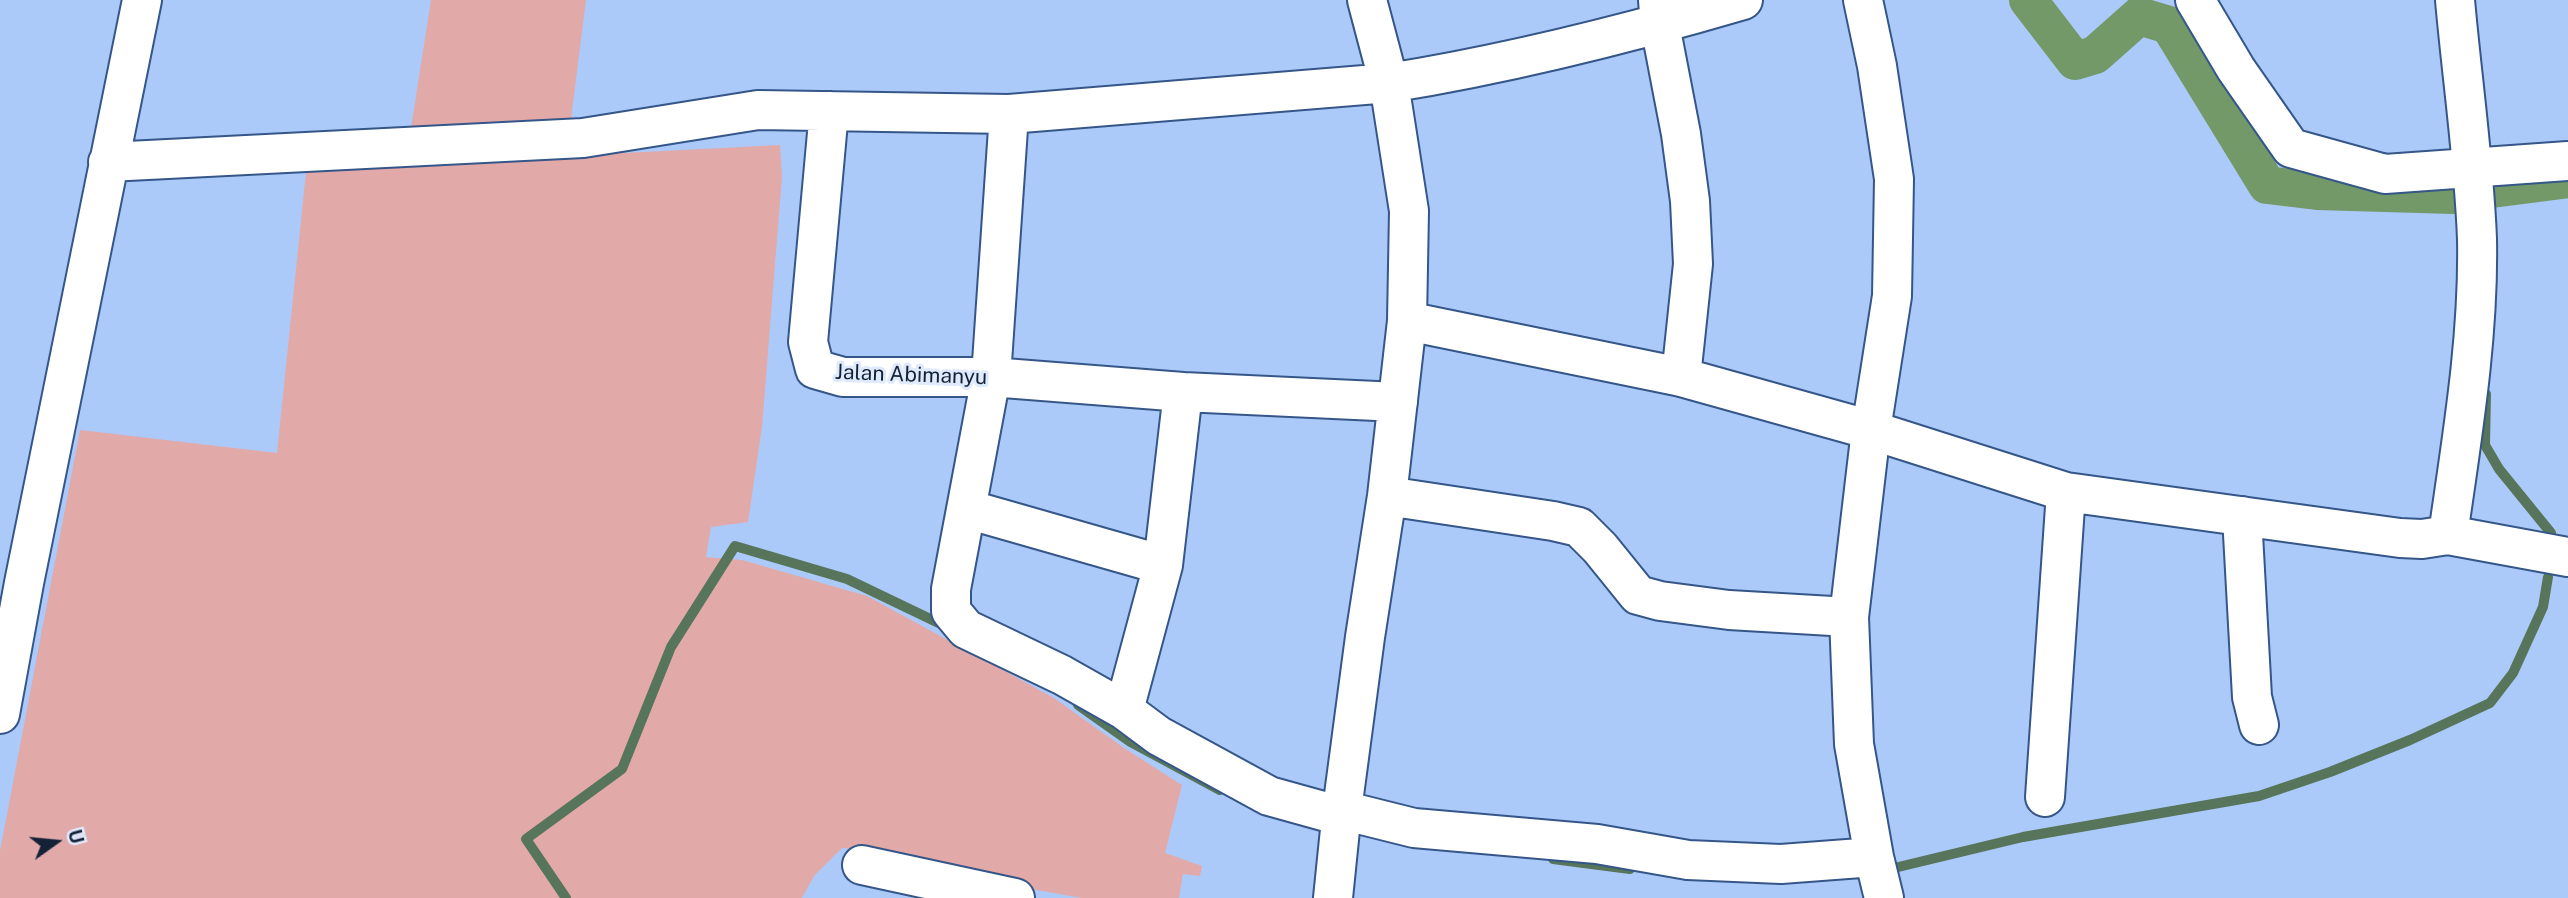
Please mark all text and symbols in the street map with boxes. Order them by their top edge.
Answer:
street label: Jalan Abimanyu [834,360,988,390]
north arrow [21,807,91,877]
text: U [64,827,89,846]

